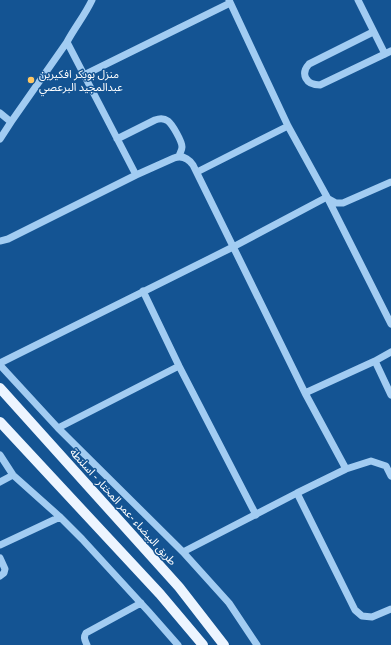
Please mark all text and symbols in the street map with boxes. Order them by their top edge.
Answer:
place label: منزل بوبكر افكيرين عبدالمجيد البرعصي [39,68,123,96]
marker: منزل بوبكر افكيرين عبدالمجيد البرعصي [26,75,36,85]
street label: طريق البيضاء -عمر المختار - اسلنطة [67,446,179,568]

